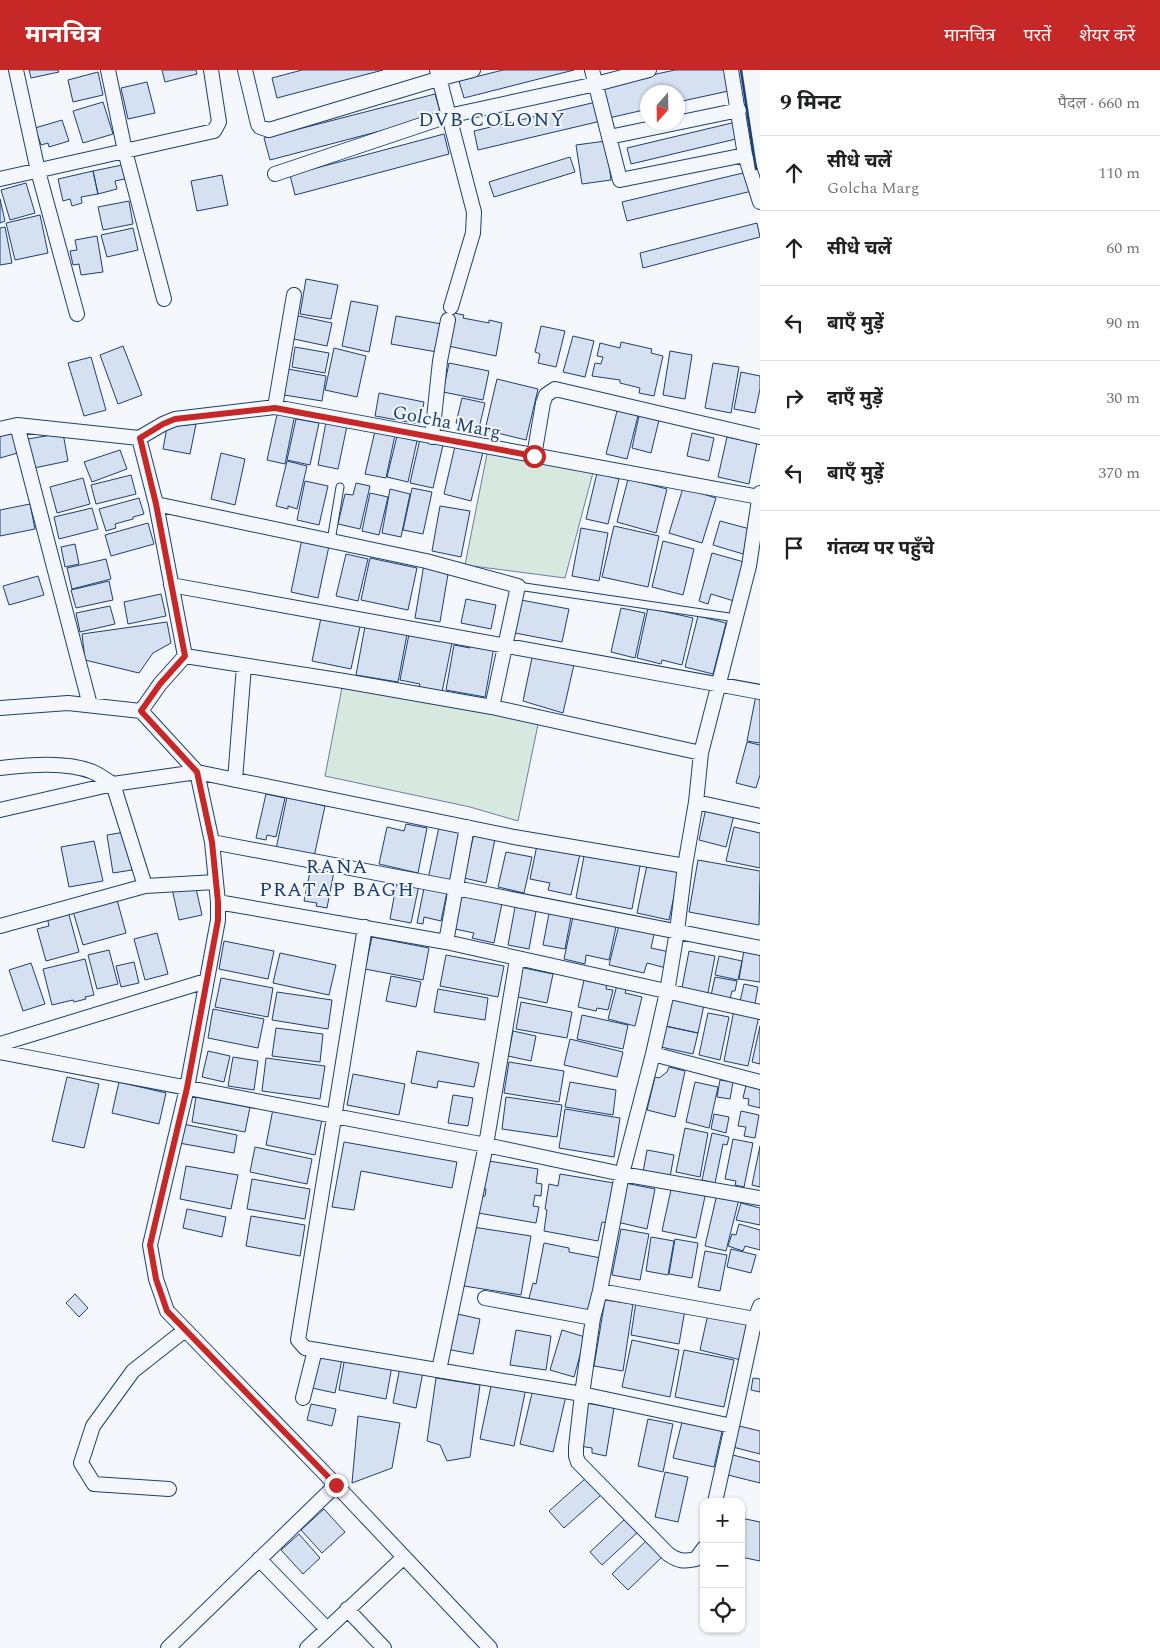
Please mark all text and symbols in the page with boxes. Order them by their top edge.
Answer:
text: मानचित्र [25,17,101,53]
text: मानचित्र [944,22,995,49]
text: परतें [1023,22,1051,49]
text: शेयर करें [1079,22,1135,49]
north arrow [640,85,685,130]
text: 9 मिनट [780,87,841,119]
text: पैदल · 660 m [1058,91,1140,115]
district label: DVB COLONY [418,105,566,135]
text: सीधे चलें [827,147,892,176]
icon: ahead [780,159,808,187]
text: 110 m [1098,161,1140,185]
text: Golcha Marg [827,176,920,200]
icon: ahead [780,234,808,262]
text: सीधे चलें [827,234,892,263]
text: 60 m [1106,236,1140,260]
icon: left [780,309,808,337]
text: बाएँ मुड़ें [827,309,884,338]
text: 90 m [1106,311,1140,335]
icon: right [780,384,808,412]
text: दाएँ मुड़ें [827,384,883,413]
text: 30 m [1106,386,1140,410]
street label: Golcha Marg [390,398,503,447]
route start [523,445,546,468]
icon: left [780,459,808,487]
text: बाएँ मुड़ें [827,459,884,488]
text: 370 m [1098,461,1140,485]
icon: arrive [780,534,808,562]
text: गंतव्य पर पहुँचे [827,534,934,563]
district label: RANA PRATAP BAGH [259,852,415,905]
route end [325,1474,348,1497]
map controls [700,1498,745,1633]
button: + [700,1498,745,1543]
button: − [700,1543,745,1588]
button: locate [700,1588,745,1633]

